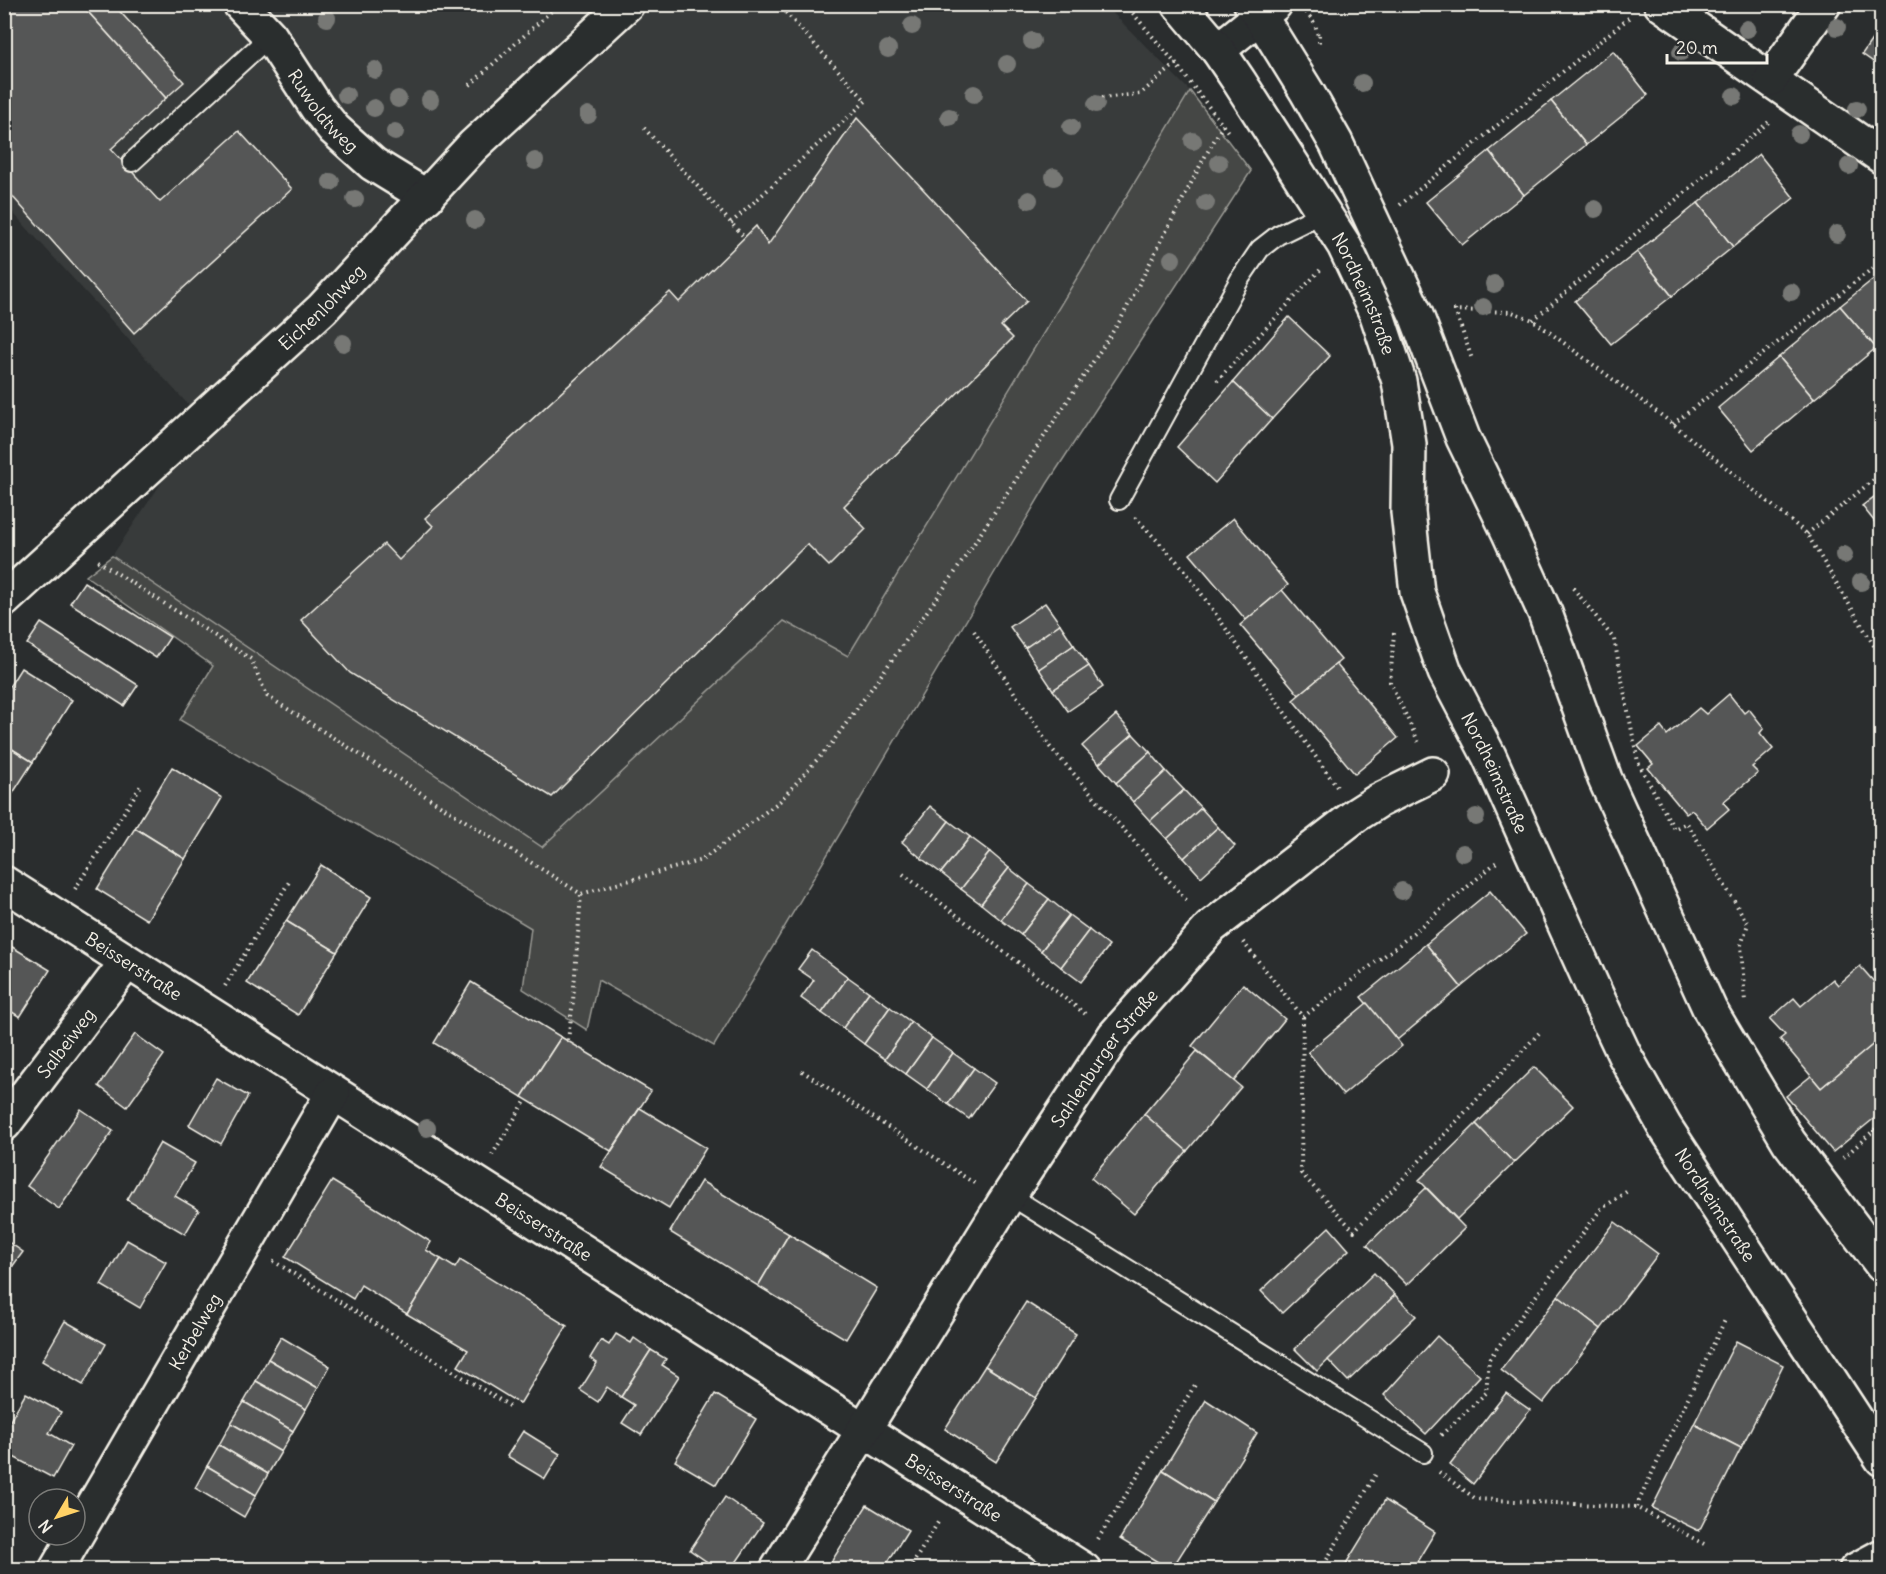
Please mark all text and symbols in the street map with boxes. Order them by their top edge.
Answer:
scale bar [1667,27,1768,65]
text: 20 m [1676,36,1718,59]
street label: Ruwoldtweg [283,65,364,157]
street label: Nordheimstraße [1327,228,1401,357]
street label: Eichenlohweg [273,259,369,355]
street label: Nordheimstraße [1457,708,1534,837]
street label: Beisserstraße [81,926,187,1005]
street label: Sahlenburger Straße [1046,984,1162,1132]
street label: Salbeiweg [32,1003,100,1082]
street label: Nordheimstraße [1670,1143,1761,1266]
street label: Beisserstraße [491,1187,597,1266]
street label: Kerbelweg [163,1289,226,1374]
street label: Beisserstraße [901,1448,1007,1527]
north arrow [27,1487,87,1547]
text: N [34,1516,57,1537]

